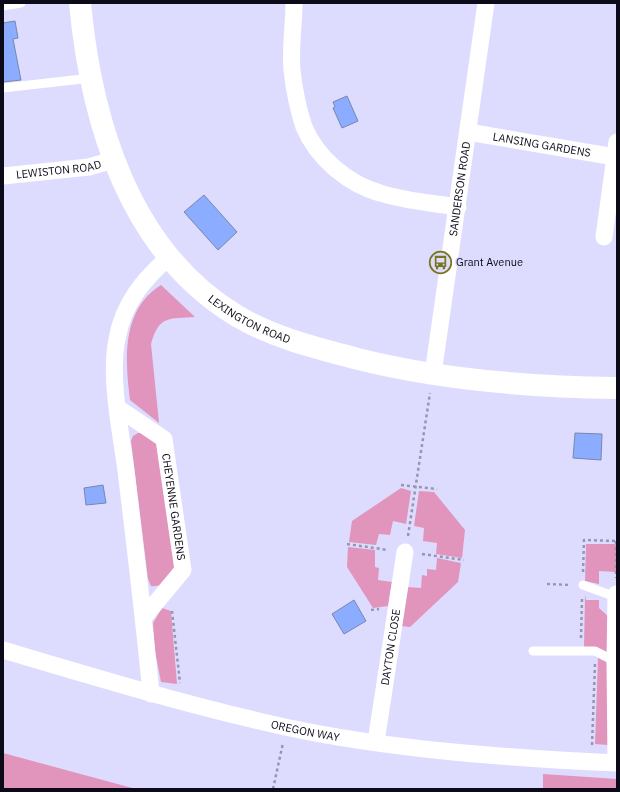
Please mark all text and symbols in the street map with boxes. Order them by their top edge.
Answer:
street label: LANSING GARDENS [492,129,592,160]
street label: SANDERSON ROAD [446,141,473,237]
street label: LEWISTON ROAD [15,157,103,182]
bus stop icon: Grant Avenue [427,249,453,275]
place label: Grant Avenue [456,255,523,269]
street label: LEXINGTON ROAD [205,292,292,346]
street label: CHEYENNE GARDENS [159,452,189,561]
street label: DAYTON CLOSE [378,608,403,686]
street label: OREGON WAY [269,717,341,744]

